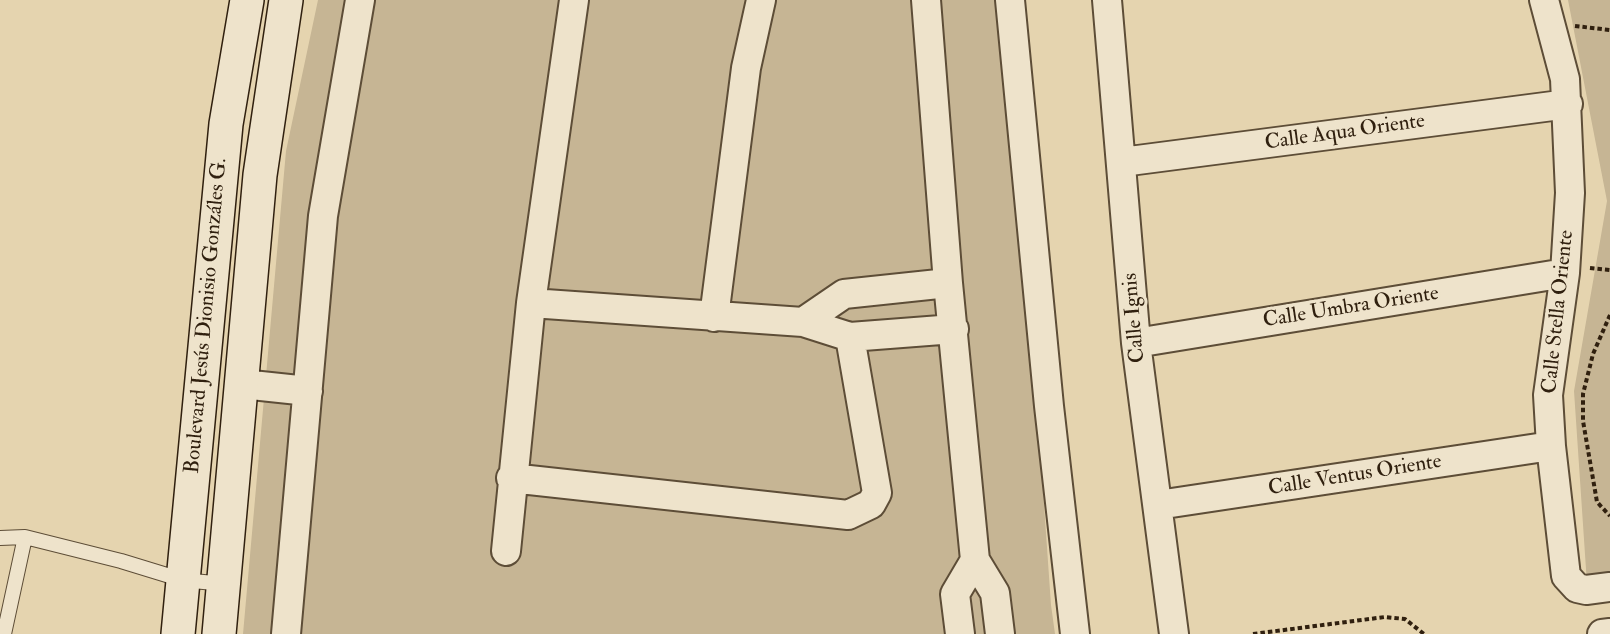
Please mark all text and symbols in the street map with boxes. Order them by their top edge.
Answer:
street label: Calle Aqua Oriente [1263,109,1427,157]
street label: Boulevard Jesús Dionisio Gonzáles G. [181,157,233,475]
street label: Calle Stella Oriente [1538,229,1580,395]
street label: Calle Ignis [1119,272,1151,364]
street label: Calle Umbra Oriente [1261,282,1441,334]
street label: Calle Ventus Oriente [1267,450,1443,502]

